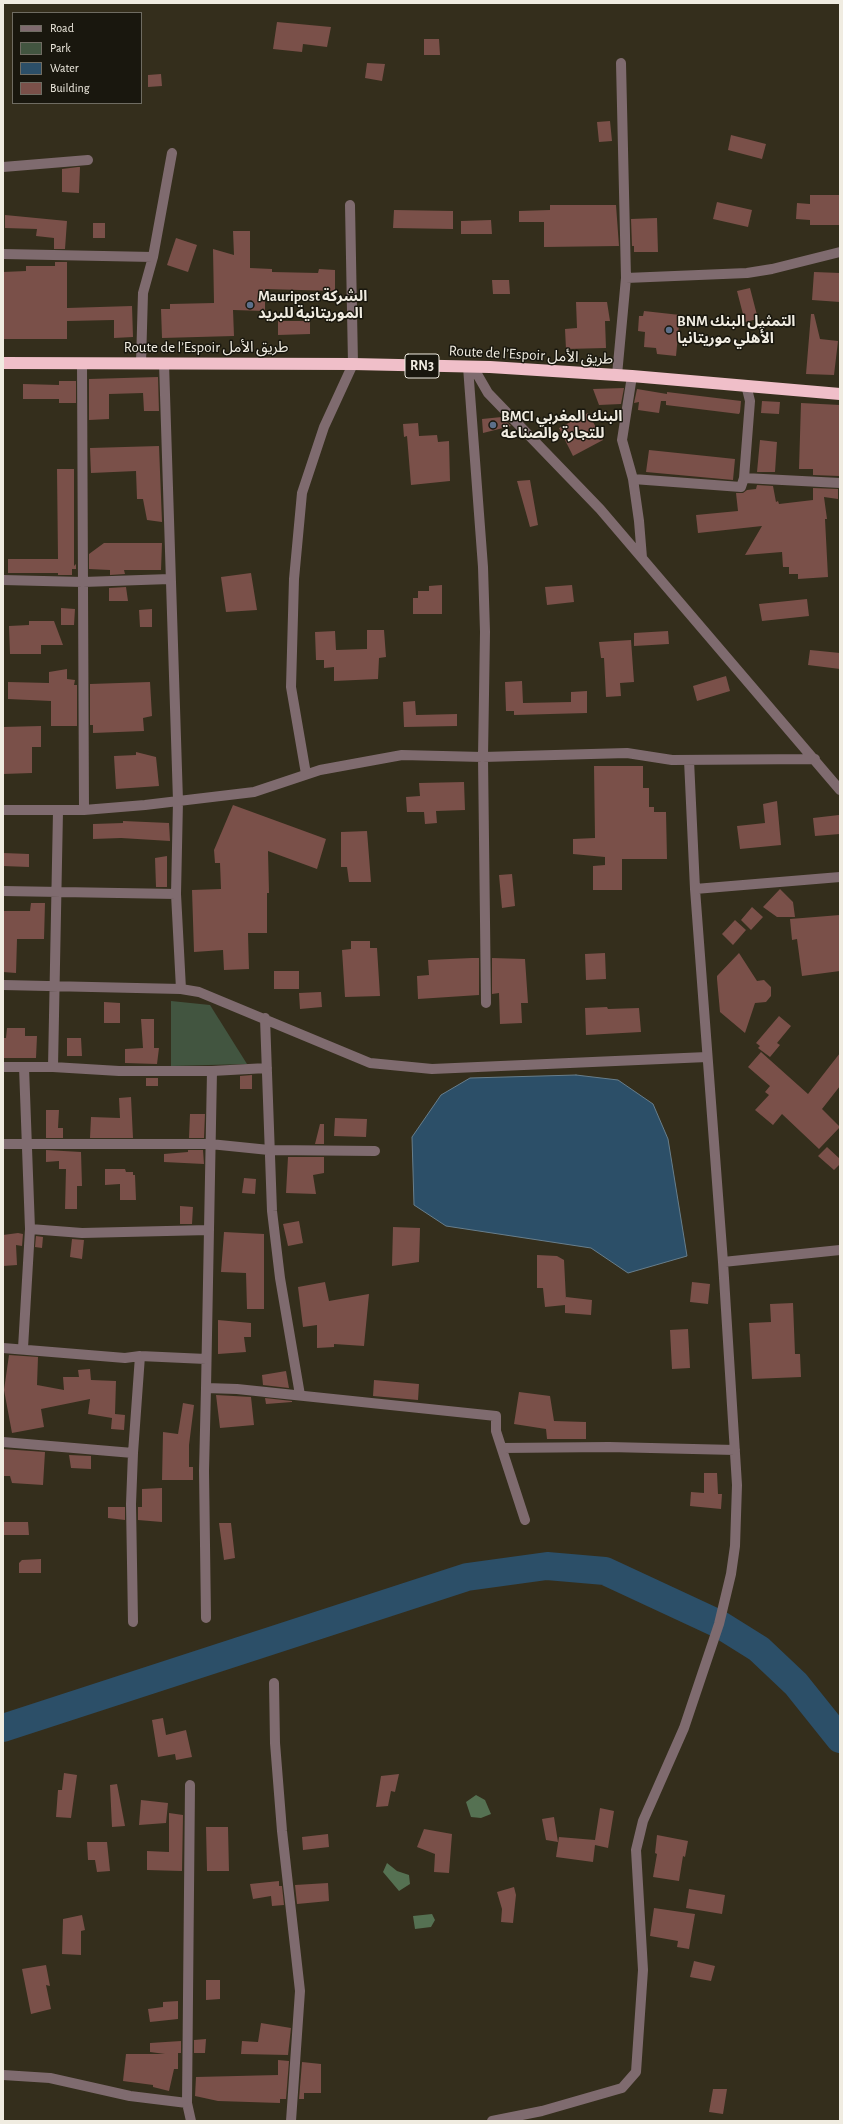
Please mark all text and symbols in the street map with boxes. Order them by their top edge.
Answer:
legend [12,12,142,104]
text: Road [50,22,74,34]
text: Park [50,42,71,54]
text: Water [50,62,79,74]
text: Building [50,82,90,94]
place label: Mauripost الشركة الموريتانية للبريد [258,287,367,322]
marker: Mauripost الشركة الموريتانية للبريد [245,300,255,310]
place label: BNM التمثيل البنك الأهلي موريتانيا [677,312,795,347]
marker: BNM التمثيل البنك الأهلي موريتانيا [664,325,674,335]
street label: Route de l’Espoir طريق الأمل [124,338,288,356]
street label: Route de l’Espoir طريق الأمل [448,342,614,368]
road number: RN3 [405,354,439,378]
place label: BMCI البنك المغربي للتجارة والصناعة [501,407,622,442]
marker: BMCI البنك المغربي للتجارة والصناعة [488,420,498,430]

